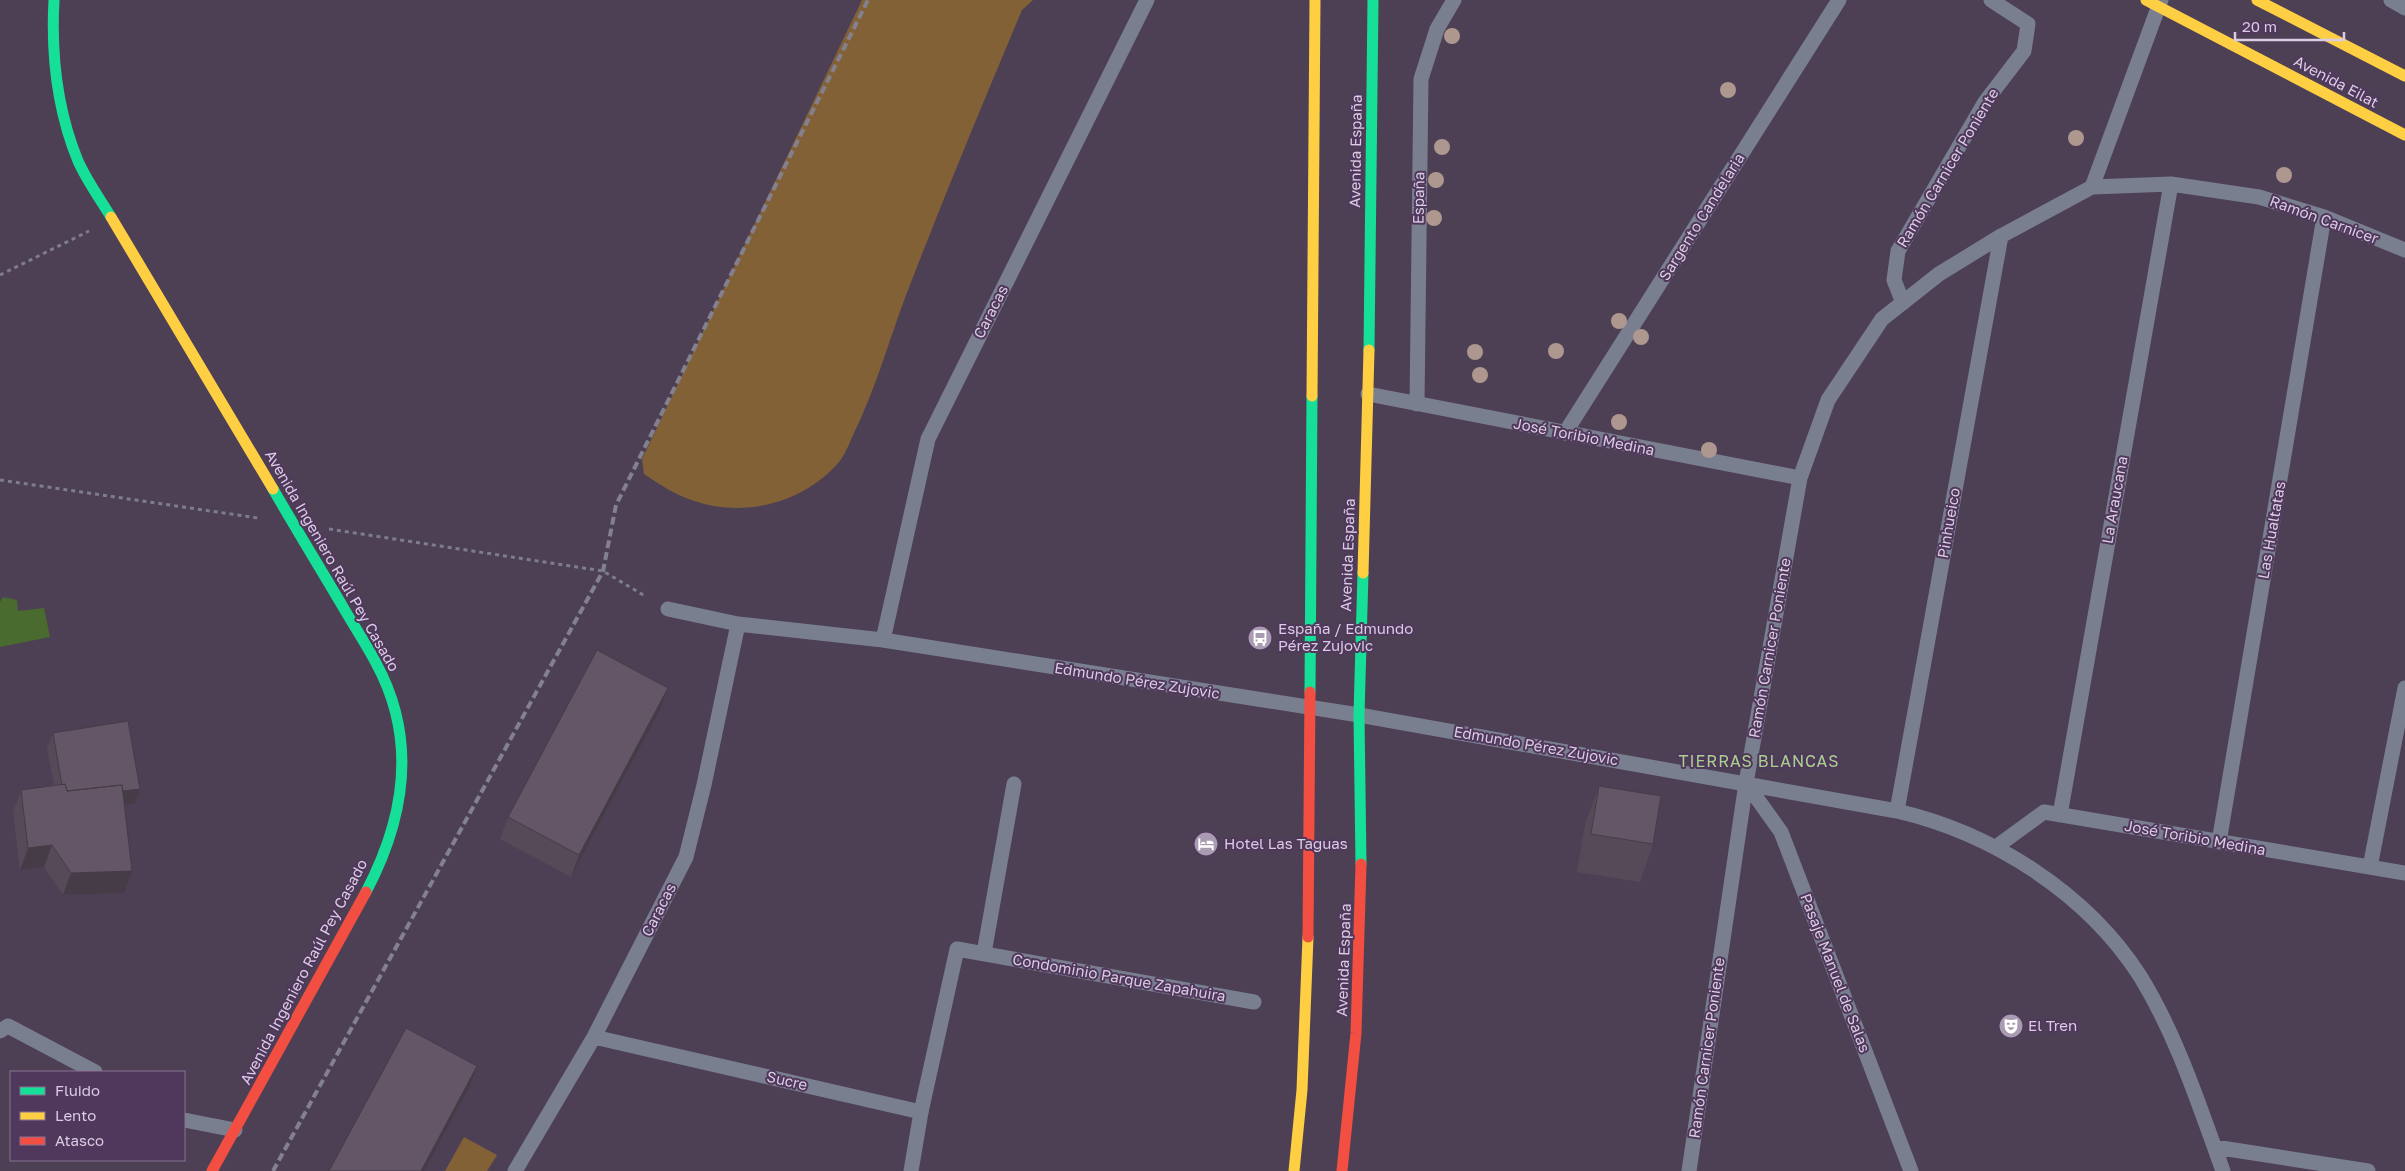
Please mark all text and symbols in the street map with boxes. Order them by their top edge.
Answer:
scale bar [2235,10,2344,42]
text: 20 m [2242,17,2277,35]
street label: Avenida Eilat [2291,51,2382,111]
street label: Ramón Carnicer Poniente [1892,84,2002,250]
street label: Avenida España [1345,94,1365,208]
street label: Sargento Candelaria [1655,149,1748,284]
street label: España [1409,172,1427,224]
street label: Ramón Carnicer [2268,191,2381,247]
street label: Caracas [969,282,1011,341]
street label: José Toribio Medina [1512,414,1656,459]
street label: Avenida Ingeniero Raúl Pey Casado [262,447,404,674]
street label: La Araucana [2097,455,2131,545]
street label: Las Hualtatas [2254,479,2288,580]
street label: Pinhueico [1933,486,1963,559]
street label: Avenida España [1336,498,1358,612]
street label: Ramón Carnicer Poniente [1744,556,1794,739]
place label: España / Edmundo Pérez Zujovic [1278,619,1413,654]
bus stop icon: España / Edmundo Pérez Zujovic [1247,625,1273,651]
street label: Edmundo Pérez Zujovic [1053,658,1221,702]
street label: Edmundo Pérez Zujovic [1452,722,1620,768]
district label: TIERRAS BLANCAS [1679,751,1839,771]
street label: José Toribio Medina [2123,816,2267,858]
hotel icon: Hotel Las Taguas [1193,831,1219,857]
place label: Hotel Las Taguas [1224,834,1348,852]
street label: Avenida Ingeniero Raúl Pey Casado [236,856,370,1087]
street label: Caracas [637,880,679,939]
street label: Pasaje Manuel de Salas [1797,891,1875,1055]
street label: Avenida España [1332,903,1354,1017]
street label: Condominio Parque Zapahuira [1011,949,1227,1005]
street label: Ramón Carnicer Poniente [1684,956,1728,1139]
theatre icon: El Tren [1998,1013,2024,1039]
place label: El Tren [2028,1016,2077,1034]
street label: Sucre [765,1067,810,1094]
legend [10,1071,185,1161]
text: Fluido [55,1081,100,1099]
text: Lento [55,1106,96,1124]
text: Atasco [55,1131,104,1149]

